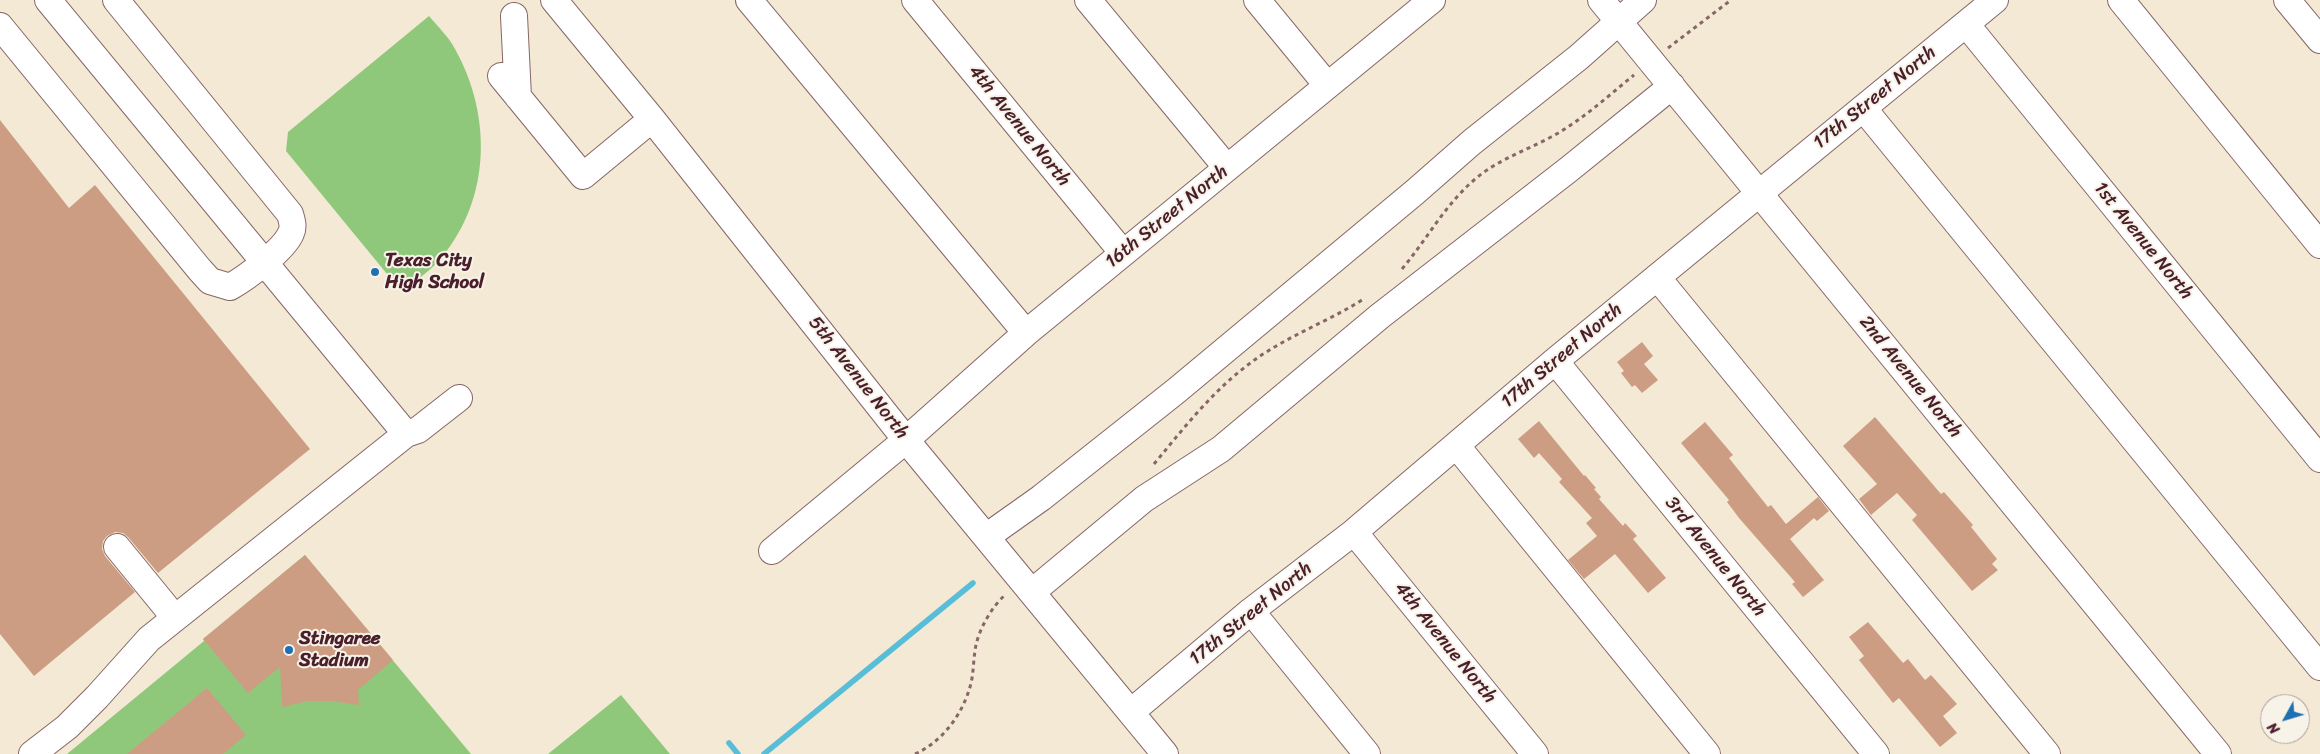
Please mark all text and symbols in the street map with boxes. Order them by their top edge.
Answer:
street label: 17th Street North [1809,42,1941,154]
street label: 4th Avenue North [963,61,1075,191]
street label: 16th Street North [1101,161,1233,273]
street label: 1st Avenue North [2089,178,2197,304]
place label: Texas City High School [385,250,484,294]
marker: Texas City High School [369,266,381,278]
street label: 17th Street North [1497,299,1627,413]
street label: 2nd Avenue North [1854,311,1966,443]
street label: 5th Avenue North [803,312,913,444]
street label: 3rd Avenue North [1660,492,1770,622]
street label: 17th Street North [1185,558,1317,670]
street label: 4th Avenue North [1389,578,1501,708]
place label: Stingaree Stadium [299,628,381,672]
marker: Stingaree Stadium [283,644,295,656]
north arrow [2260,694,2310,744]
text: N [2261,716,2287,740]

